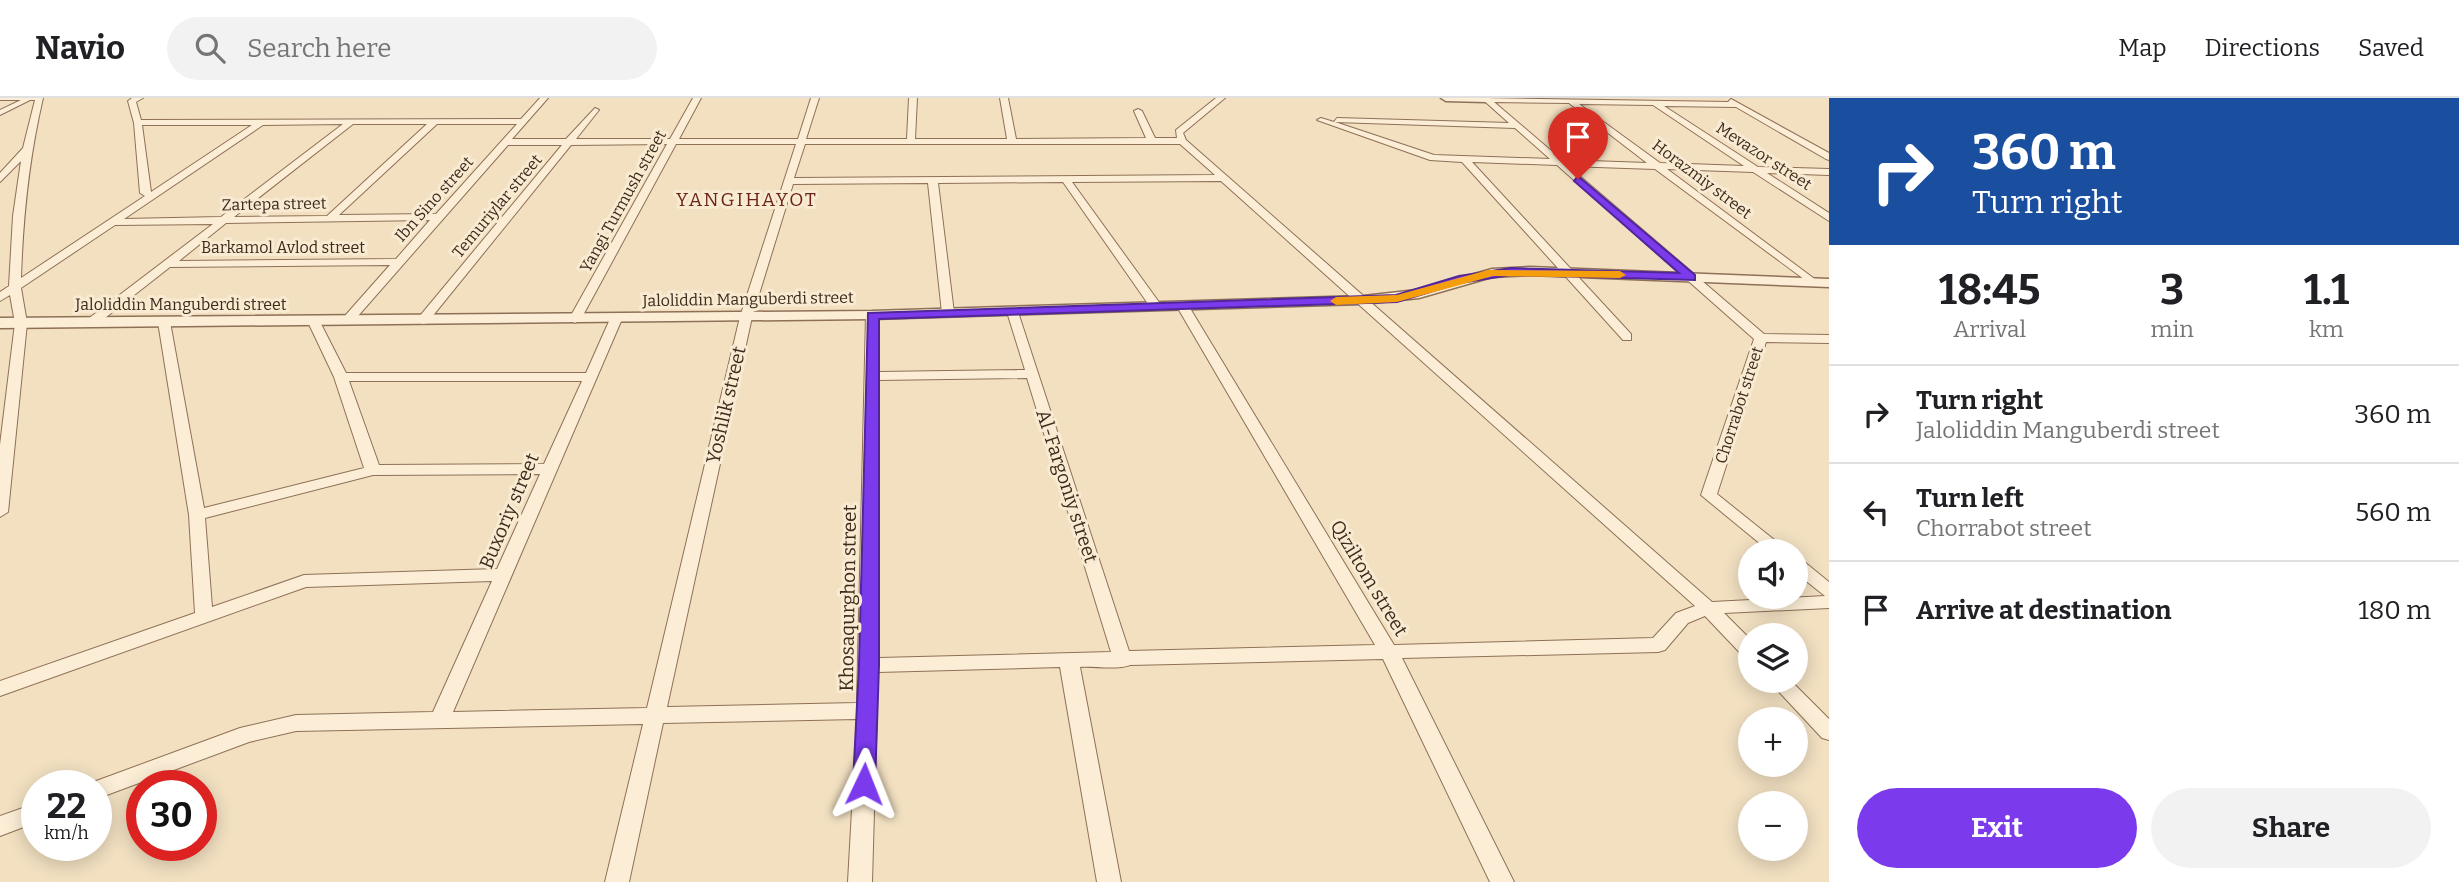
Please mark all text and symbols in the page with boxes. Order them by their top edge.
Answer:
search box [167,17,657,80]
text: Navio [35,28,125,68]
icon: search [191,29,229,67]
text: Search here [247,33,391,64]
text: Map [2118,34,2167,62]
text: Directions [2205,34,2320,62]
text: Saved [2358,34,2424,62]
pin [1548,107,1608,179]
icon: arrive [1559,118,1597,156]
street label: Mevazor street [1713,118,1815,194]
text: 360 m [1972,123,2116,182]
street label: Yangi Turmush street [576,126,670,275]
icon: right [1857,126,1948,217]
street label: Horazmiy street [1649,135,1756,223]
street label: Temuriylar street [448,150,546,262]
street label: Ibn Sino street [391,152,477,246]
text: Turn right [1972,183,2123,221]
district label: YANGIHAYOT [676,188,818,211]
street label: Zartepa street [221,194,327,214]
street label: Barkamol Avlod street [201,238,365,257]
text: 18:45 [1939,265,2041,315]
text: 3 [2160,265,2184,315]
text: 1.1 [2304,265,2349,315]
street label: Jaloliddin Manguberdi street [641,288,854,310]
street label: Jaloliddin Manguberdi street [74,295,287,314]
text: Arrival [1953,315,2026,343]
text: min [2150,315,2194,343]
text: km [2309,315,2344,343]
street label: Yoshlik street [701,344,751,466]
street label: Chorrabot street [1711,344,1767,466]
text: Turn right [1916,385,2043,416]
icon: right [1857,395,1895,433]
text: 360 m [2354,399,2431,430]
street label: Al-Fargoniy street [1031,406,1103,566]
text: Jaloliddin Manguberdi street [1916,416,2220,444]
street label: Buxoriy street [474,450,544,572]
text: Turn left [1916,483,2024,514]
icon: left [1857,493,1895,531]
text: 560 m [2355,497,2431,528]
street label: Khosaqurghon street [835,504,861,692]
text: Chorrabot street [1916,514,2091,542]
street label: Qiziltom street [1325,516,1413,640]
map controls [1738,539,1808,861]
button: sound [1738,539,1808,609]
icon: arrive [1857,591,1895,629]
text: Arrive at destination [1916,595,2171,626]
text: 180 m [2358,595,2431,626]
button: layers [1738,623,1808,693]
button: + [1738,707,1808,777]
position arrow [827,747,901,821]
speed limit sign: 30 [126,770,217,861]
text: 22 [47,785,86,827]
button: Exit [1857,788,2137,868]
button: Share [2151,788,2431,868]
button: − [1738,791,1808,861]
text: km/h [44,822,89,844]

